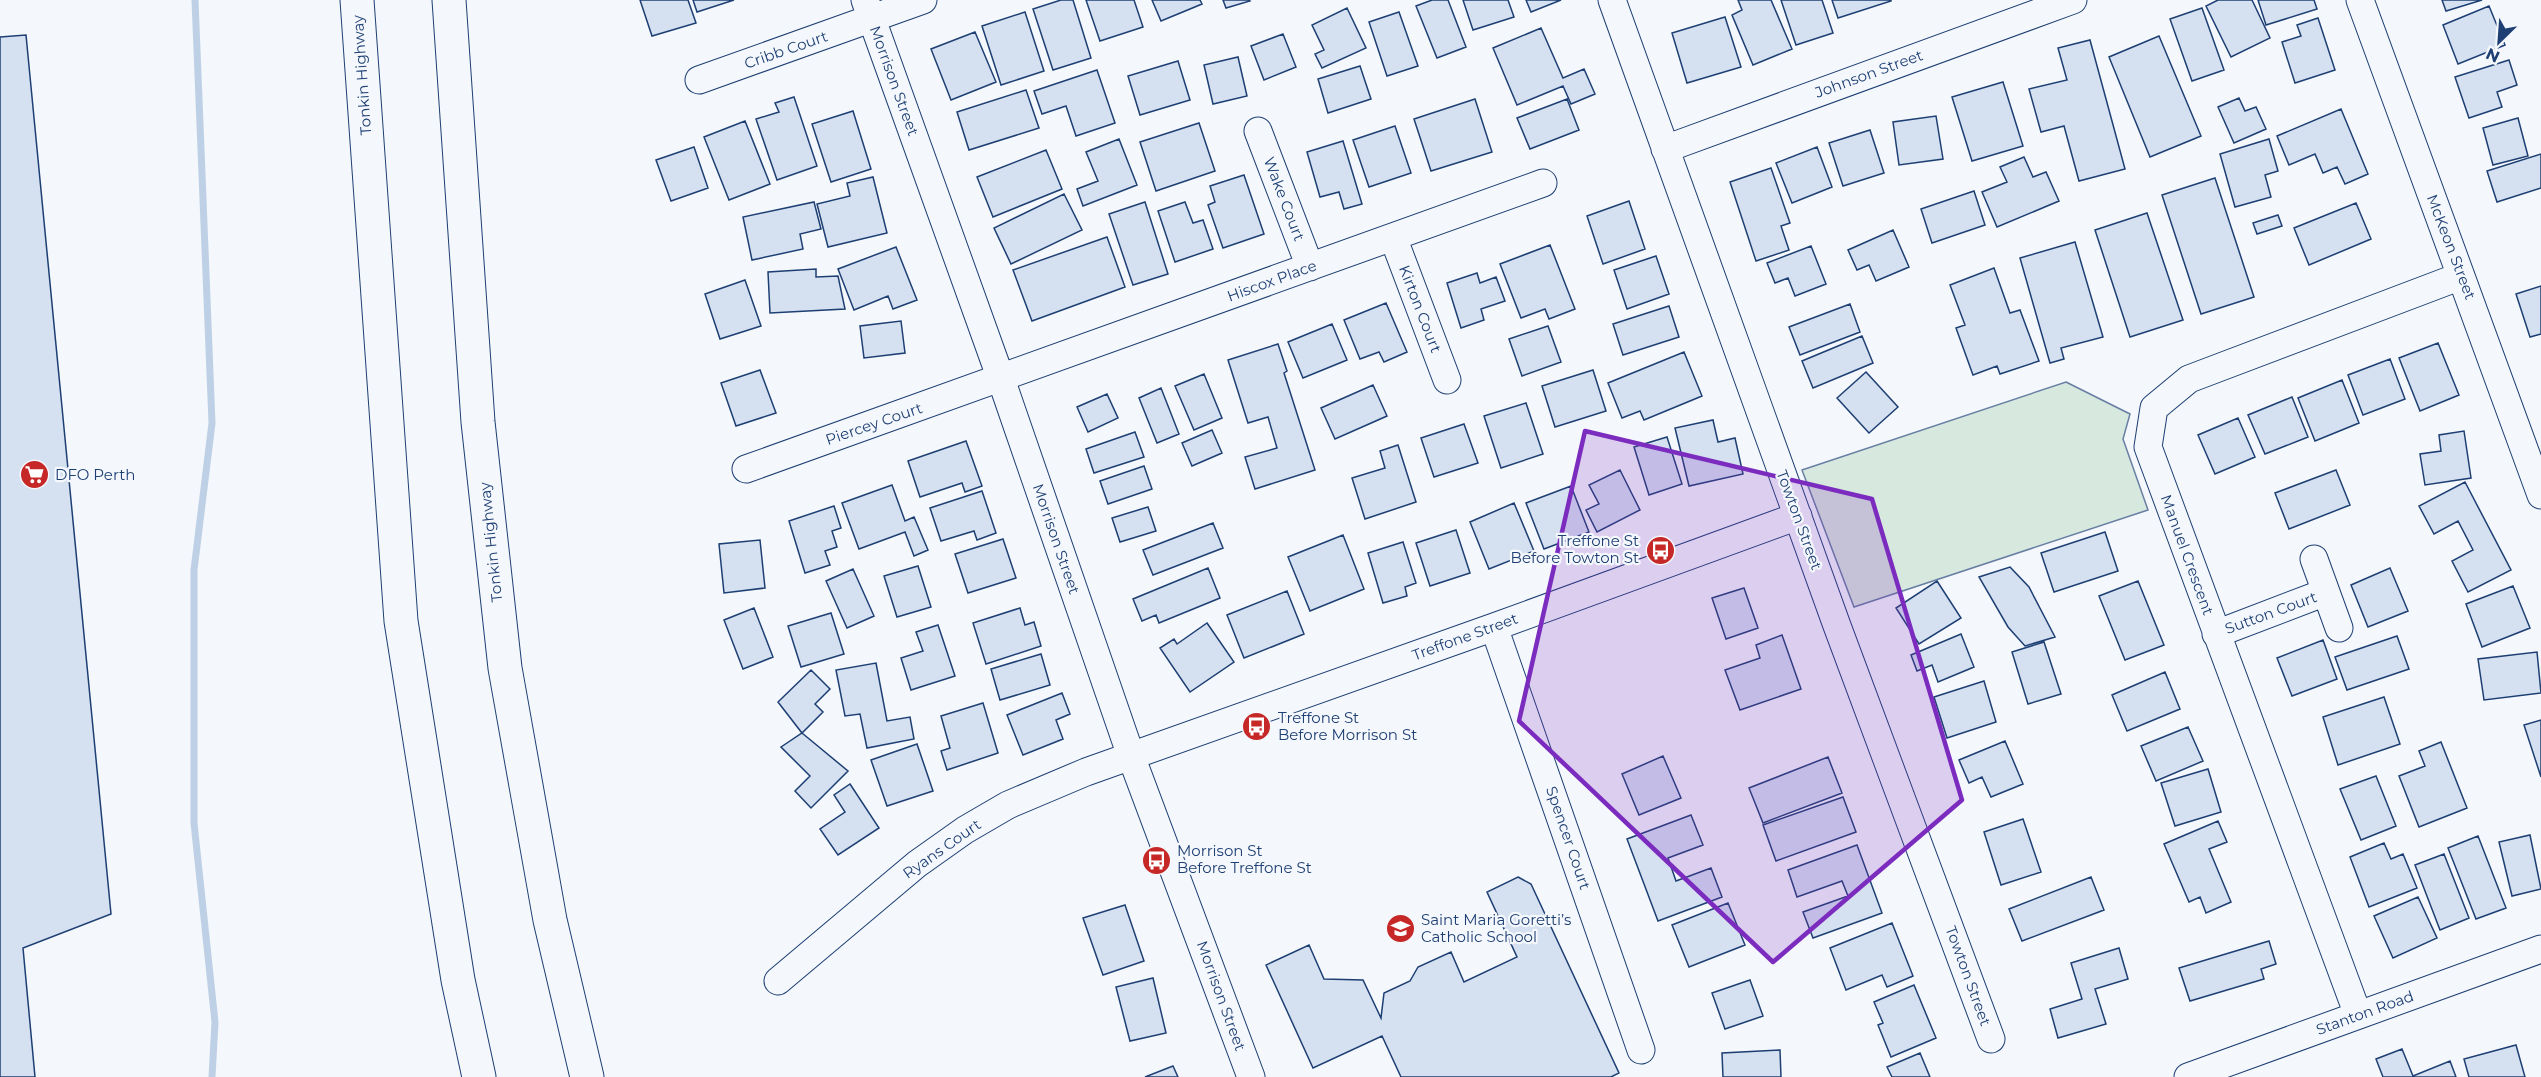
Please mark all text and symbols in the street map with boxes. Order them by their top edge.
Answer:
north arrow [2469,12,2529,72]
street label: Tonkin Highway [348,13,375,136]
street label: Morrison Street [866,23,923,138]
street label: Cribb Court [742,26,830,73]
text: N [2483,44,2503,66]
street label: Johnson Street [1811,45,1925,102]
street label: Wake Court [1260,154,1309,244]
street label: McKeon Street [2423,192,2480,302]
street label: Hiscox Place [1224,256,1319,306]
street label: Kirton Court [1395,262,1446,355]
street label: Piercey Court [823,398,925,449]
supermarket icon: DFO Perth [18,459,50,491]
place label: DFO Perth [55,465,135,484]
street label: Towton Street [1773,467,1826,572]
street label: Tonkin Highway [475,480,506,603]
street label: Morrison Street [1029,481,1084,597]
street label: Manuel Crescent [2157,492,2218,618]
place label: Treffone St Before Towton St [1511,531,1639,567]
bus stop icon: Treffone St Before Towton St [1644,534,1676,566]
street label: Sutton Court [2222,587,2319,638]
street label: Treffone Street [1409,609,1520,664]
place label: Treffone St Before Morrison St [1278,708,1417,744]
bus stop icon: Treffone St Before Morrison St [1241,711,1273,743]
street label: Spencer Court [1542,784,1595,892]
street label: Ryans Court [899,815,984,882]
place label: Morrison St Before Treffone St [1177,841,1312,877]
bus stop icon: Morrison St Before Treffone St [1140,844,1172,876]
place label: Saint Maria Goretti’s Catholic School [1421,910,1571,946]
school or university icon: Saint Maria Goretti’s Catholic School [1384,913,1416,945]
street label: Towton Street [1942,923,1995,1028]
street label: Morrison Street [1193,938,1250,1053]
street label: Stanton Road [2313,986,2416,1039]

